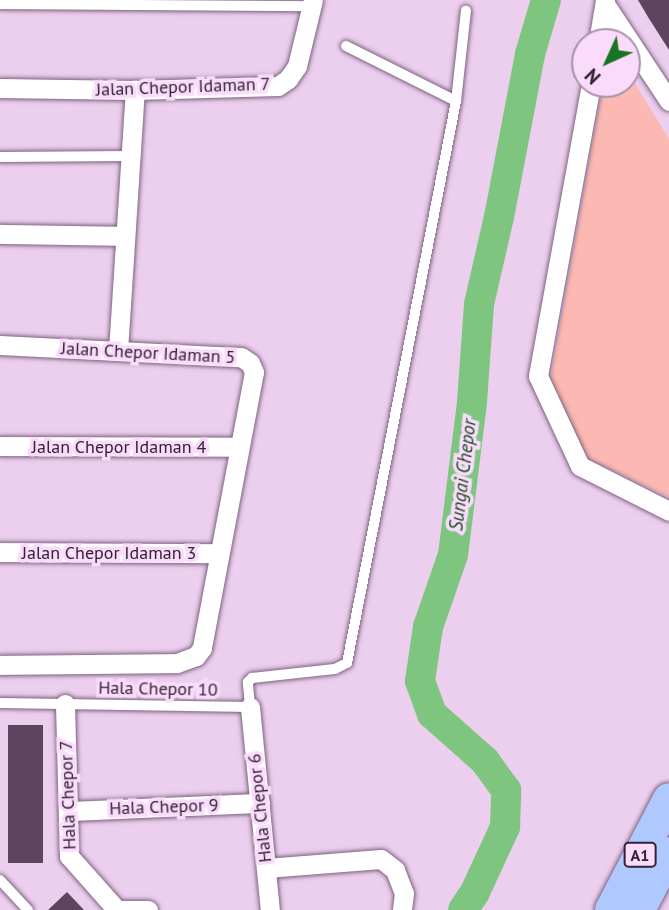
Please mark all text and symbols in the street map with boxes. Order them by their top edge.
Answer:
north arrow [571,28,641,98]
text: N [580,64,605,89]
street label: Jalan Chepor Idaman 7 [95,73,271,101]
street label: Jalan Chepor Idaman 5 [60,338,236,368]
water label: Sungai Chepor [445,418,481,532]
street label: Jalan Chepor Idaman 4 [32,436,206,458]
street label: Jalan Chepor Idaman 3 [22,542,196,564]
street label: Hala Chepor 10 [98,677,218,701]
street label: Hala Chepor 7 [55,740,81,850]
street label: Hala Chepor 6 [244,752,276,864]
street label: Hala Chepor 9 [109,794,219,820]
road number: A1 [622,842,658,868]

